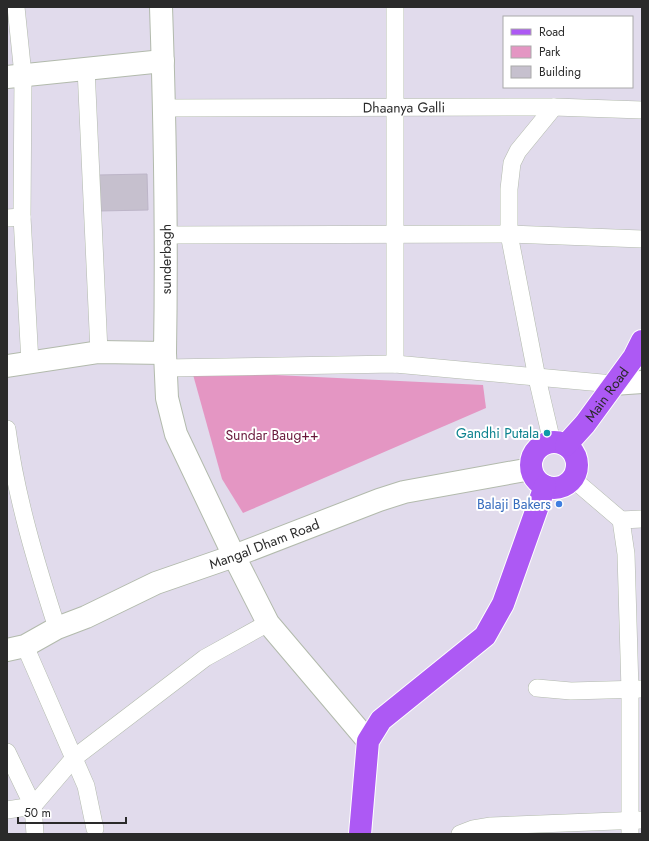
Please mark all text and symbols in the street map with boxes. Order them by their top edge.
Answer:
legend [503,16,633,88]
text: Road [539,23,565,41]
text: Park [539,43,561,61]
text: Building [539,63,581,81]
street label: Dhaanya Galli [363,97,445,117]
street label: sunderbagh [156,224,176,294]
street label: Main Road [580,363,633,426]
place label: Gandhi Putala [456,423,539,443]
park label: Sundar Baug++ [225,425,319,445]
marker: Gandhi Putala [542,428,552,438]
place label: Balaji Bakers [477,494,551,514]
marker: Balaji Bakers [554,499,564,509]
street label: Mangal Dham Road [206,514,322,574]
scale bar [18,799,126,825]
text: 50 m [24,804,51,822]

